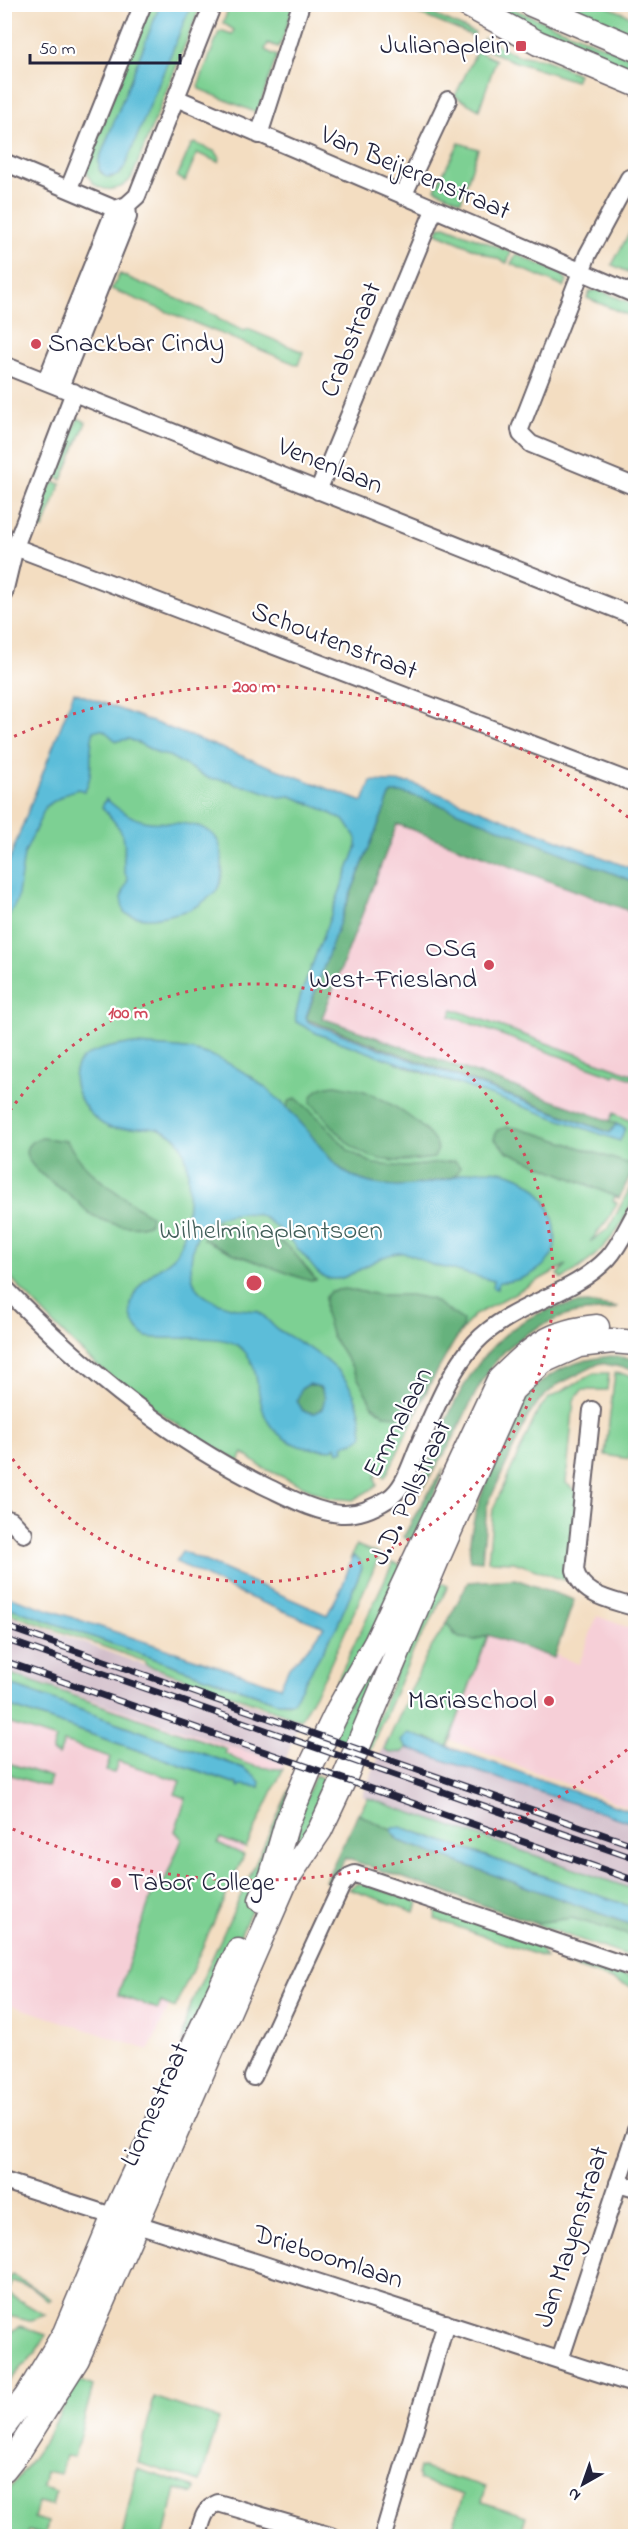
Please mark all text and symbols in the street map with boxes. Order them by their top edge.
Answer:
scale bar [30,27,180,65]
place label: Julianaplein [380,27,509,66]
text: 50 m [39,37,76,63]
marker: Julianaplein [514,39,528,53]
street label: Van Beijerenstraat [313,116,516,232]
street label: Crabstraat [311,276,393,404]
place label: Snackbar Cindy [48,325,224,364]
marker: Snackbar Cindy [29,337,43,351]
street label: Venenlaan [271,428,389,506]
street label: Schoutenstraat [245,592,423,692]
text: 200 m [232,675,276,701]
place label: OSG West-Friesland [309,930,477,1000]
marker: OSG West-Friesland [482,958,496,972]
text: 100 m [108,1001,148,1027]
park label: Wilhelminaplantsoen [159,1212,383,1251]
centre of rings [244,1273,264,1293]
street label: Emmalaan [354,1361,444,1485]
street label: J.D. Pollstraat [361,1414,463,1572]
place label: Mariaschool [408,1682,537,1721]
marker: Mariaschool [542,1694,556,1708]
place label: Tabor College [128,1864,276,1903]
marker: Tabor College [109,1876,123,1890]
street label: Liornestraat [111,2037,201,2173]
street label: Jan Mayenstraat [525,2141,621,2333]
street label: Drieboomlaan [247,2215,408,2301]
north arrow [553,2454,613,2514]
text: N [563,2481,586,2507]

